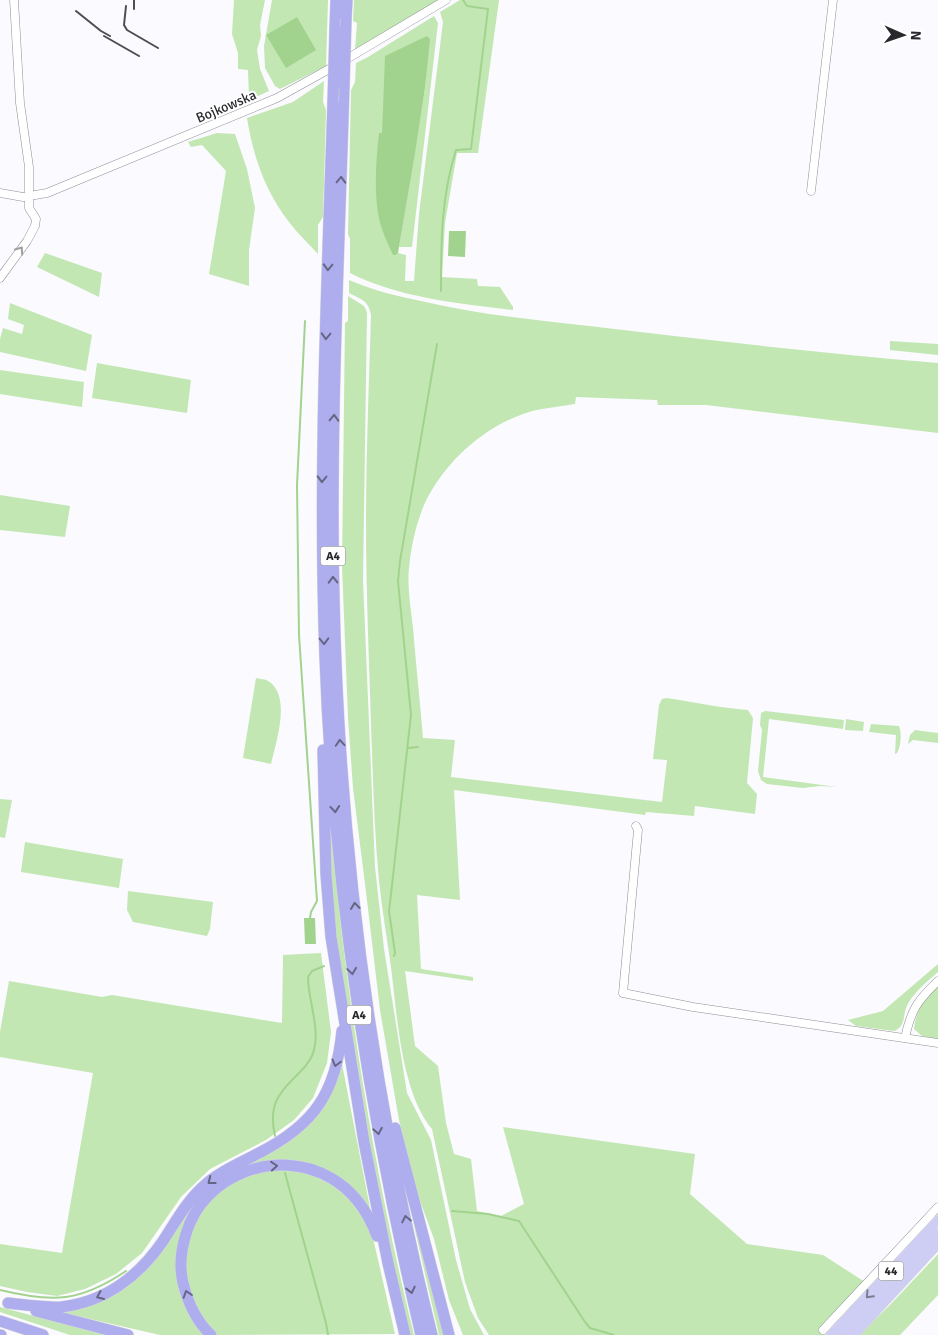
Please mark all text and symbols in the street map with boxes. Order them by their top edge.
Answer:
north arrow [878,10,928,60]
text: N [907,30,924,41]
street label: Bojkowska [193,86,259,127]
one-way arrow [336,176,347,184]
one-way arrow [14,246,23,256]
one-way arrow [323,263,333,271]
one-way arrow [321,333,331,341]
one-way arrow [329,414,340,422]
one-way arrow [317,475,328,483]
road number: A4 [320,546,346,566]
one-way arrow [328,576,339,584]
one-way arrow [319,638,330,646]
one-way arrow [335,738,346,746]
one-way arrow [329,805,340,813]
one-way arrow [350,902,361,910]
one-way arrow [347,966,357,975]
road number: A4 [346,1006,372,1024]
one-way arrow [332,1058,342,1066]
one-way arrow [372,1127,382,1136]
one-way arrow [270,1160,278,1171]
one-way arrow [207,1175,216,1184]
one-way arrow [401,1215,412,1224]
road number: 44 [878,1262,904,1280]
one-way arrow [405,1286,416,1295]
one-way arrow [866,1289,875,1298]
one-way arrow [96,1290,105,1301]
one-way arrow [182,1290,192,1299]

